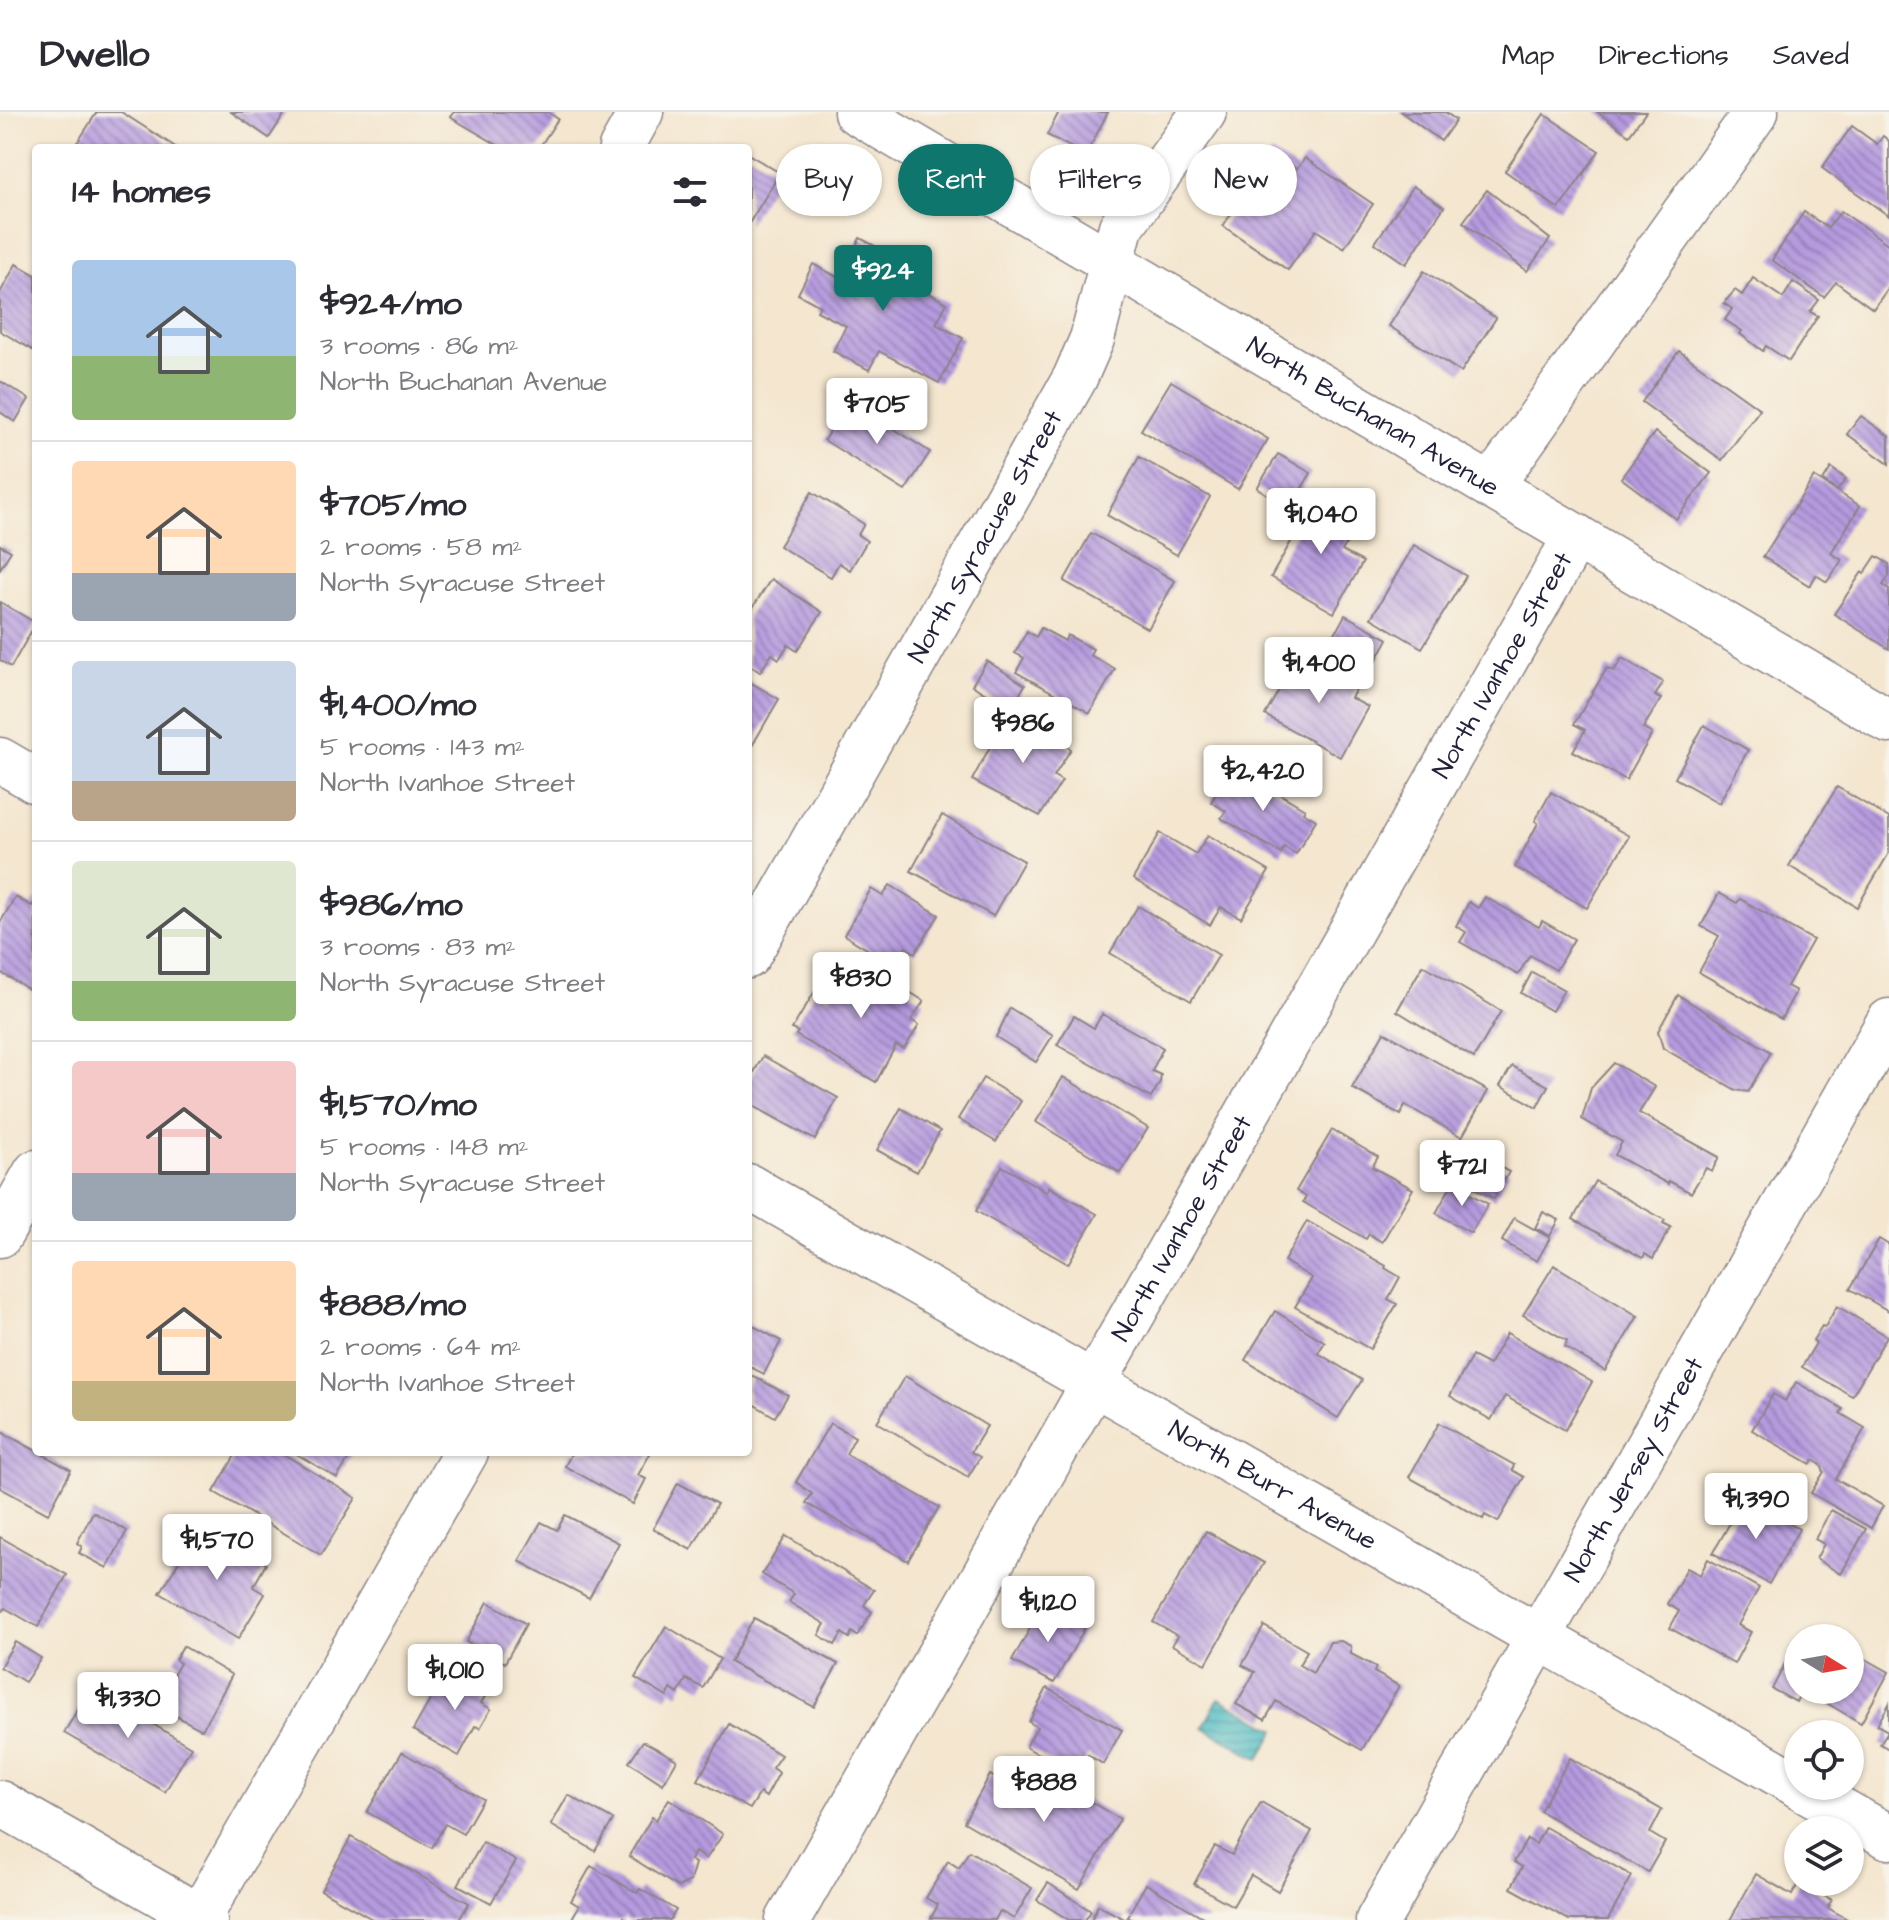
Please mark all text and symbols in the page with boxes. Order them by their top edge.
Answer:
text: Dwello [40,29,149,81]
text: Map [1502,36,1555,75]
text: Directions [1599,36,1729,75]
text: Saved [1773,36,1849,75]
chip: Buy [776,144,882,216]
chip: Rent [898,144,1014,216]
chip: Filters [1030,144,1170,216]
chip: New [1186,144,1297,216]
text: 14 homes [72,168,211,216]
icon: filters [668,170,712,214]
pin: $924 [836,245,930,313]
text: $924 [852,253,914,289]
text: $924/mo [320,280,462,328]
icon: home [136,292,232,388]
text: 3 rooms · 86 m² [320,328,519,364]
street label: North Buchanan Avenue [1240,328,1506,505]
text: North Buchanan Avenue [320,364,607,400]
pin: $705 [830,378,924,446]
text: $705 [844,386,910,422]
street label: North Syracuse Street [899,403,1071,669]
text: $705/mo [320,481,466,529]
pin: $1,040 [1256,488,1386,556]
icon: home [136,493,232,589]
text: $1,040 [1285,496,1357,532]
text: 2 rooms · 58 m² [320,529,522,565]
street label: North Ivanhoe Street [1424,545,1581,785]
text: North Syracuse Street [320,565,605,601]
pin: $1,400 [1254,637,1384,705]
text: $1,400 [1283,645,1355,681]
text: $1,400/mo [320,681,476,729]
icon: home [136,693,232,789]
pin: $986 [976,697,1070,765]
text: $986 [992,705,1054,741]
text: 5 rooms · 143 m² [320,729,525,765]
pin: $2,420 [1198,745,1328,813]
text: $2,420 [1222,753,1304,789]
text: North Ivanhoe Street [320,765,575,801]
text: $986/mo [320,881,463,929]
icon: home [136,893,232,989]
text: 3 rooms · 83 m² [320,929,515,965]
pin: $830 [814,952,908,1020]
text: $830 [831,960,891,996]
text: North Syracuse Street [320,965,605,1001]
text: $1,570/mo [320,1081,477,1129]
icon: home [136,1093,232,1189]
street label: North Ivanhoe Street [1103,1108,1261,1348]
text: 5 rooms · 148 m² [320,1129,528,1165]
pin: $721 [1415,1140,1509,1208]
text: $721 [1438,1148,1486,1184]
text: North Syracuse Street [320,1165,605,1201]
text: $888/mo [320,1281,466,1329]
icon: home [136,1293,232,1389]
text: 2 rooms · 64 m² [320,1329,521,1365]
street label: North Jersey Street [1556,1350,1712,1589]
text: North Ivanhoe Street [320,1365,575,1401]
street label: North Burr Avenue [1162,1412,1383,1559]
pin: $1,390 [1691,1473,1821,1541]
text: $1,390 [1723,1481,1789,1517]
pin: $1,570 [152,1514,282,1582]
text: $1,570 [180,1522,254,1558]
pin: $1,120 [983,1576,1113,1644]
text: $1,120 [1019,1584,1077,1620]
north arrow [1784,1624,1864,1704]
map controls [1784,1624,1864,1896]
pin: $1,010 [390,1644,520,1712]
text: $1,010 [426,1652,484,1688]
pin: $1,330 [63,1672,193,1740]
text: $1,330 [95,1680,161,1716]
button: locate [1784,1720,1864,1800]
pin: $888 [997,1756,1091,1824]
text: $888 [1011,1764,1077,1800]
button: layers [1784,1816,1864,1896]

